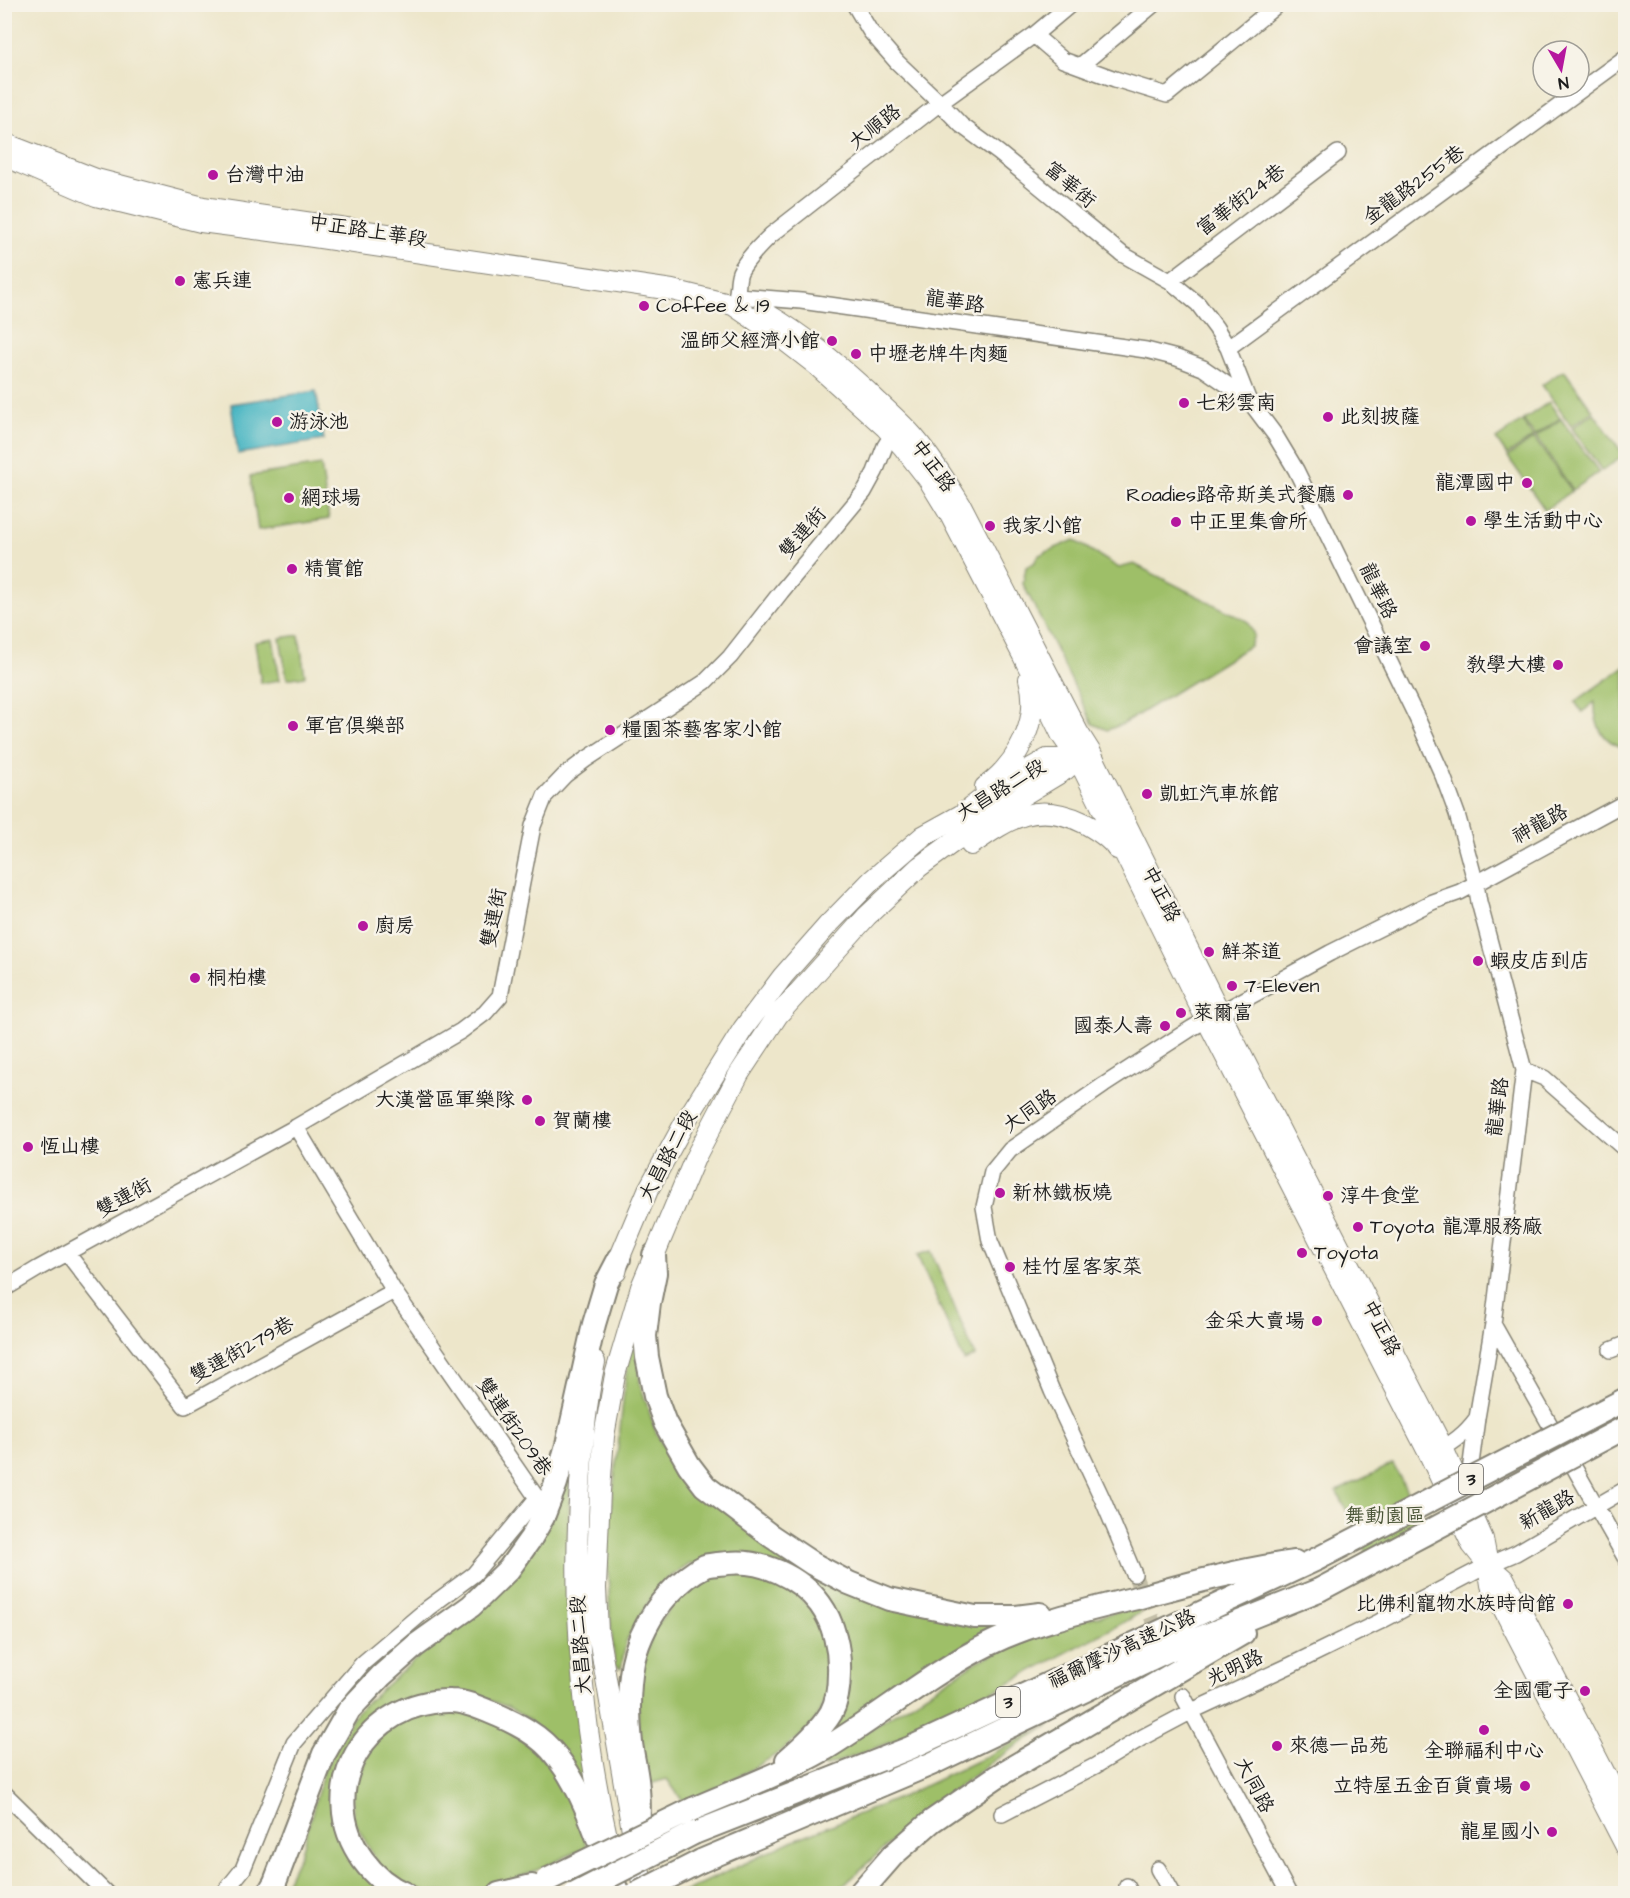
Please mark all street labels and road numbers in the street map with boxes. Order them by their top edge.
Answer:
street label: 大順路 [843,97,908,157]
street label: 金龍路255巷 [1357,138,1471,232]
street label: 富華街 [1038,155,1102,215]
street label: 富華街24巷 [1191,157,1292,243]
street label: 中正路上華段 [307,208,429,254]
street label: 龍華路 [923,284,988,320]
street label: 中正路 [904,434,963,499]
street label: 雙連街 [773,501,833,565]
street label: 龍華路 [1352,558,1404,625]
street label: 大昌路二段 [951,752,1051,828]
street label: 神龍路 [1507,797,1574,851]
street label: 中正路 [1135,861,1188,928]
street label: 雙連街 [475,886,513,950]
street label: 龍華路 [1480,1075,1516,1138]
street label: 大同路 [997,1082,1063,1140]
street label: 大昌路二段 [632,1105,704,1207]
street label: 雙連街 [91,1171,157,1225]
street label: 中正路 [1355,1295,1408,1362]
street label: 雙連街279巷 [185,1309,300,1390]
street label: 雙連街209巷 [469,1372,559,1483]
road number: 3 [1459,1464,1483,1494]
street label: 新龍路 [1514,1482,1581,1537]
street label: 大昌路二段 [564,1594,598,1696]
street label: 福爾摩沙高速公路 [1044,1602,1201,1695]
street label: 光明路 [1202,1642,1269,1693]
road number: 3 [996,1687,1020,1717]
street label: 大同路 [1228,1752,1281,1819]

